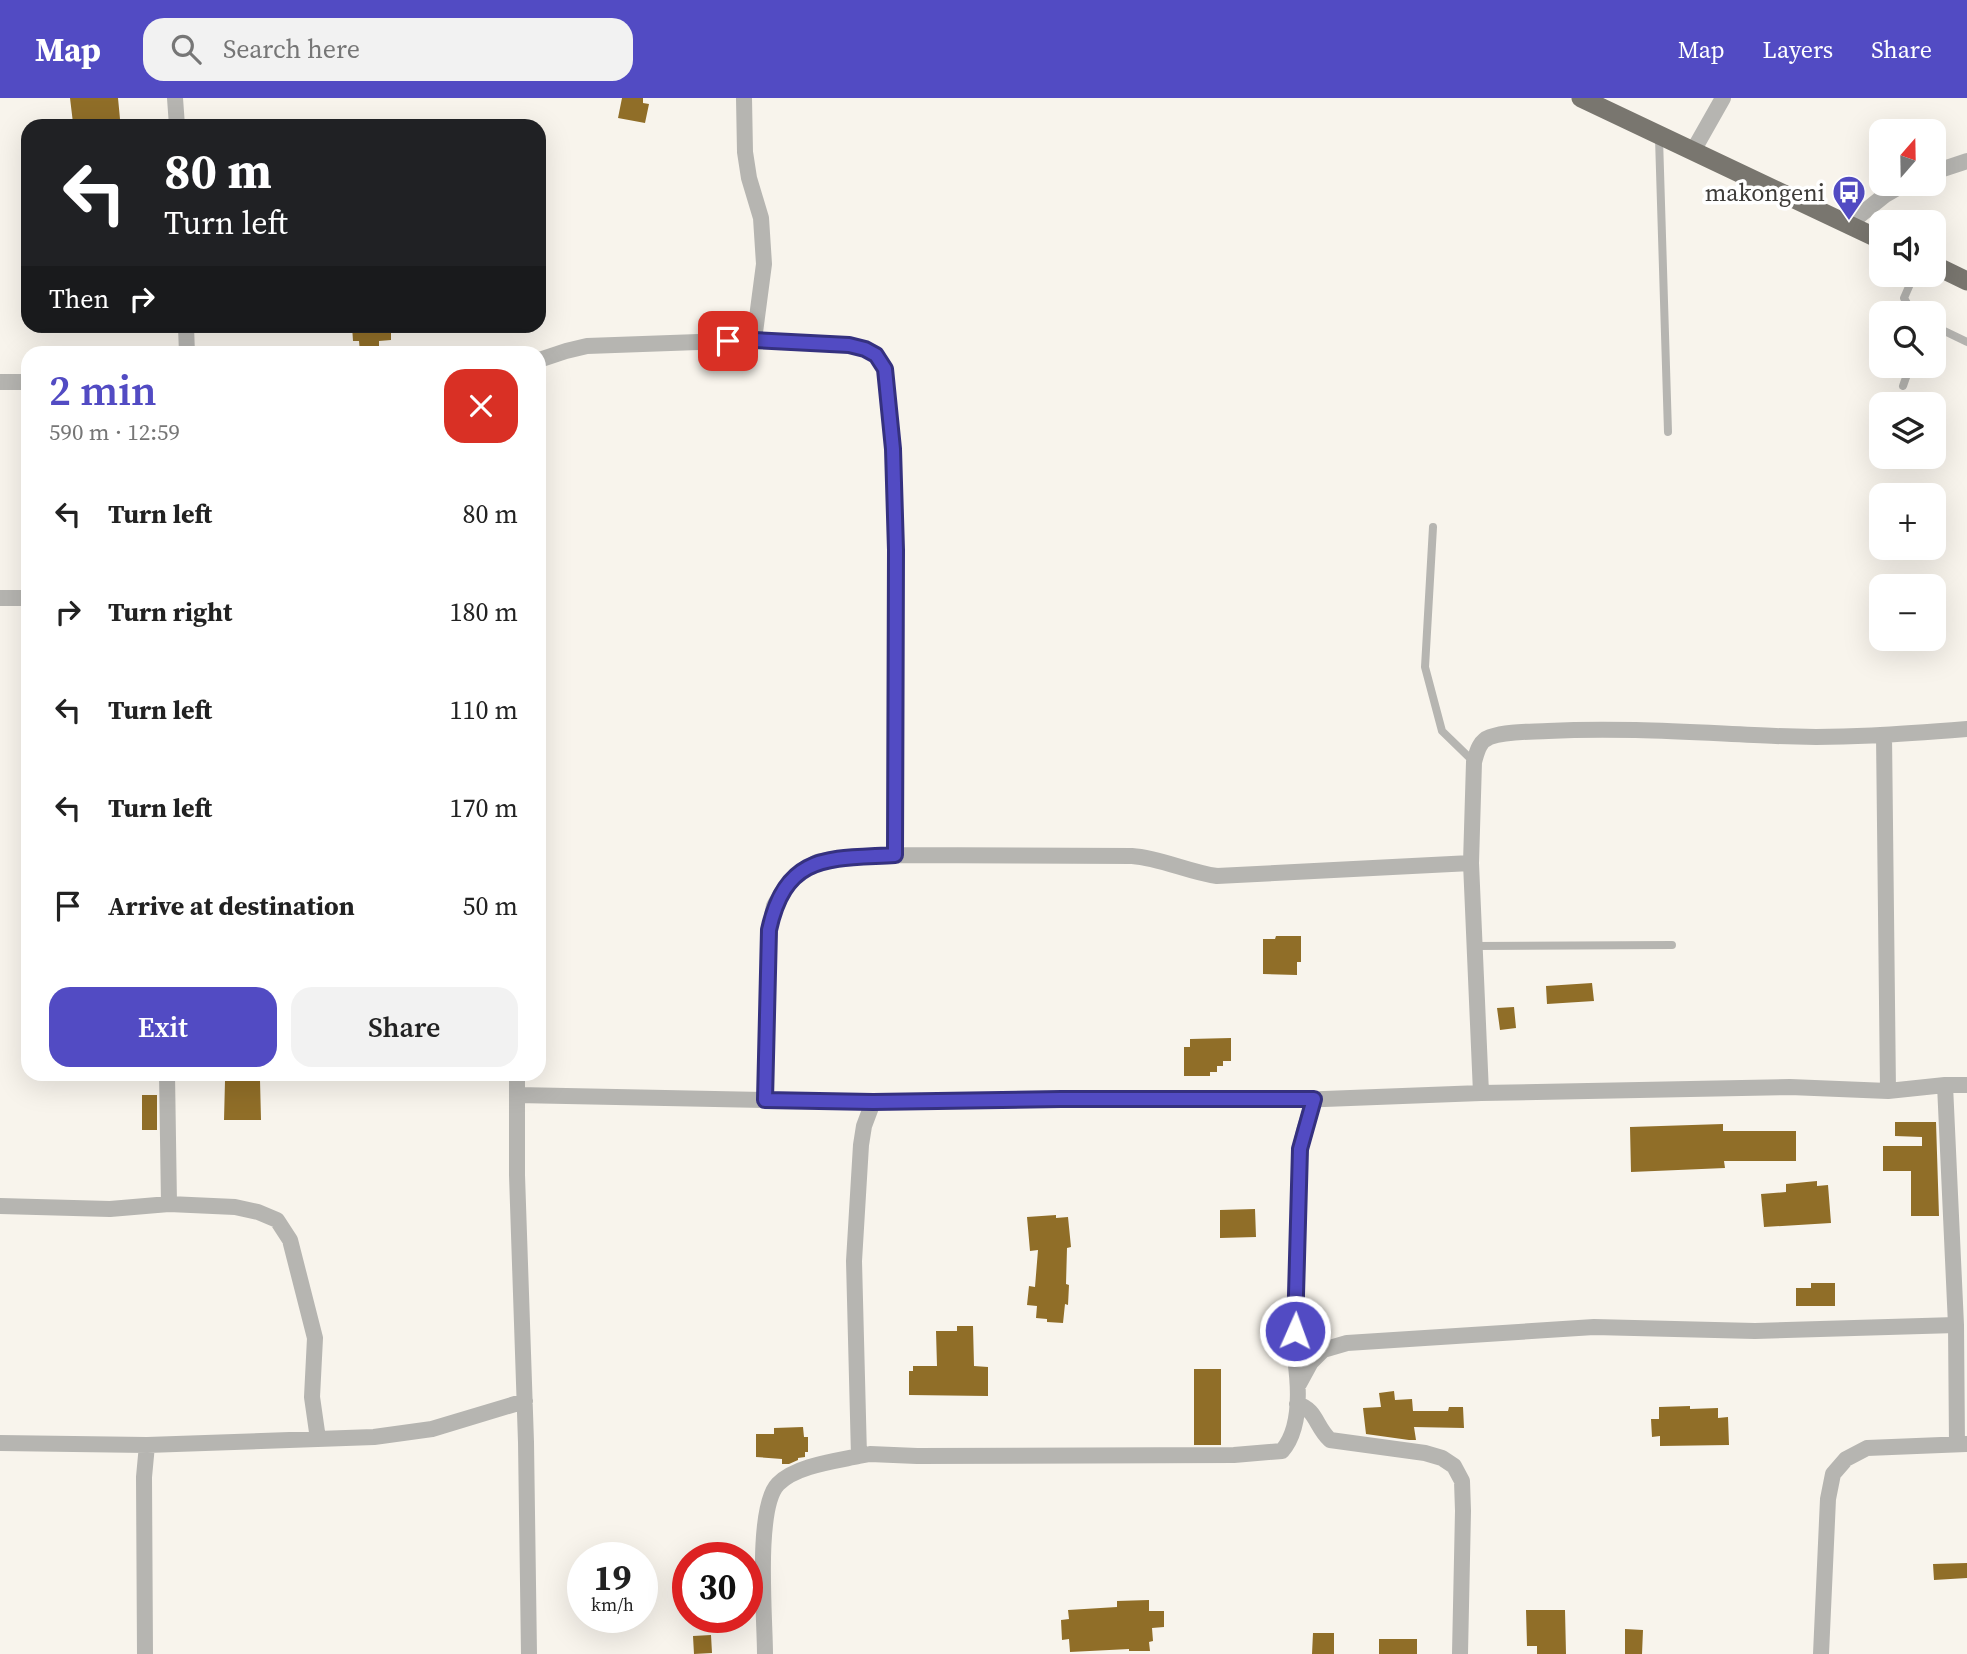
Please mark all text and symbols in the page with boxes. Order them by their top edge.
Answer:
search box [143,18,633,81]
text: Map [35,27,101,72]
icon: search [167,30,205,68]
text: Search here [223,31,360,67]
text: Map [1678,33,1725,66]
text: Layers [1763,33,1833,66]
text: Share [1871,33,1932,66]
north arrow [1869,119,1946,196]
map controls [1869,119,1946,651]
text: 80 m [164,137,272,204]
icon: left [49,147,140,238]
bus stop icon: makongeni [1830,173,1868,222]
place label: makongeni [1705,176,1825,209]
text: Turn left [164,201,288,245]
button: sound [1869,210,1946,287]
icon: right [123,280,161,318]
text: Then [49,281,109,317]
button: search [1869,301,1946,378]
pin [698,311,758,371]
icon: arrive [709,322,747,360]
text: 2 min [49,361,157,419]
button: close [444,369,518,443]
button: layers [1869,392,1946,469]
text: 590 m · 12:59 [49,416,180,448]
button: + [1869,483,1946,560]
icon: left [49,495,87,533]
text: Turn left [108,496,212,532]
text: 80 m [463,496,518,532]
button: − [1869,574,1946,651]
icon: right [49,593,87,631]
text: Turn right [108,594,232,630]
text: 180 m [450,594,518,630]
icon: left [49,691,87,729]
text: Turn left [108,692,212,728]
text: 110 m [450,692,518,728]
icon: left [49,789,87,827]
text: Turn left [108,790,212,826]
text: 170 m [450,790,518,826]
icon: arrive [49,887,87,925]
text: Arrive at destination [108,888,355,924]
text: 50 m [463,888,518,924]
button: Exit [49,987,277,1067]
button: Share [291,987,518,1067]
position arrow [1258,1294,1332,1368]
speed limit sign: 30 [672,1542,763,1633]
text: 19 [594,1554,631,1602]
text: km/h [591,1592,634,1617]

